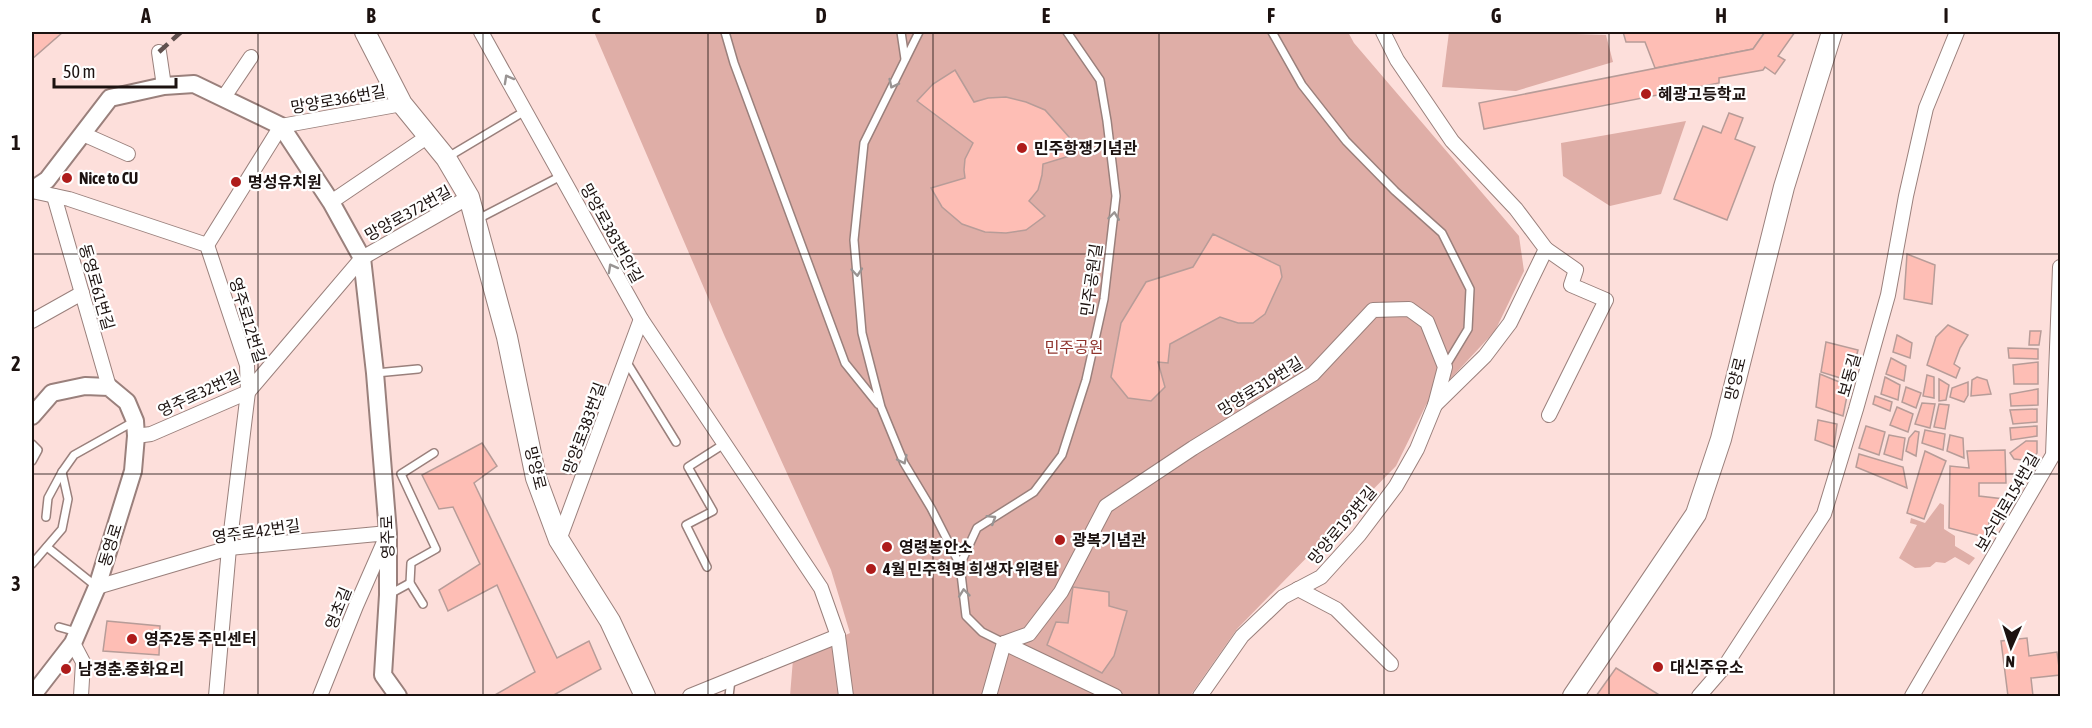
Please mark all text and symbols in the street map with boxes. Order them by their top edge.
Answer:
text: A [140,4,151,27]
text: B [366,4,376,27]
text: C [592,4,601,27]
text: D [815,4,827,27]
text: E [1042,4,1051,27]
text: F [1267,4,1275,27]
text: G [1491,4,1502,27]
text: H [1715,4,1727,27]
text: I [1943,4,1949,27]
scale bar [54,51,176,89]
text: 50 m [63,61,95,82]
one-way arrow [504,75,515,85]
one-way arrow [889,78,900,88]
street label: 망양로366번길 [289,82,387,116]
place label: 혜광고등학교 [1658,85,1747,103]
marker: 혜광고등학교 [1639,87,1653,101]
text: 1 [11,131,21,154]
place label: 민주항쟁기념관 [1034,139,1137,157]
marker: 민주항쟁기념관 [1015,141,1029,155]
place label: Nice to CU [79,169,138,187]
marker: Nice to CU [60,171,74,185]
place label: 명성유치원 [248,173,322,191]
marker: 명성유치원 [229,175,243,189]
street label: 망양로383번안길 [577,180,647,286]
street label: 망양로372번길 [362,182,454,244]
one-way arrow [1107,211,1120,220]
street label: 동영로61번길 [76,242,118,332]
street label: 민주공원길 [1077,242,1105,318]
one-way arrow [608,264,619,274]
one-way arrow [850,267,863,276]
street label: 영주로12번길 [226,275,270,365]
park label: 민주공원 [1045,338,1103,356]
street label: 보동길 [1834,351,1864,399]
text: 2 [11,352,21,375]
street label: 망양로319번길 [1214,353,1306,419]
street label: 망양로 [1721,355,1749,403]
street label: 영주로32번길 [155,366,243,420]
street label: 망양로383번길 [559,380,609,476]
street label: 망양로 [522,444,550,492]
street label: 보수대로154번길 [1971,449,2043,555]
one-way arrow [896,453,908,464]
street label: 망양로193번길 [1304,482,1380,568]
street label: 영주로 [377,514,397,559]
one-way arrow [986,514,996,526]
street label: 영주로42번길 [211,516,301,546]
street label: 동영로 [95,521,125,569]
place label: 광복기념관 [1072,531,1146,549]
marker: 광복기념관 [1053,533,1067,547]
place label: 영령봉안소 [899,538,973,556]
marker: 영령봉안소 [880,540,894,554]
place label: 4월 민주혁명 희생자 위령탑 [882,560,1059,578]
marker: 4월 민주혁명 희생자 위령탑 [864,562,878,576]
text: 3 [11,572,21,595]
street label: 영초길 [321,584,355,632]
one-way arrow [958,589,971,598]
north arrow [1981,617,2041,677]
place label: 영주2동 주민센터 [144,630,257,648]
marker: 영주2동 주민센터 [125,632,139,646]
text: N [2005,653,2015,671]
place label: 대신주유소 [1670,658,1744,676]
place label: 남경춘.중화요리 [78,660,184,678]
marker: 대신주유소 [1651,660,1665,674]
marker: 남경춘.중화요리 [59,662,73,676]

